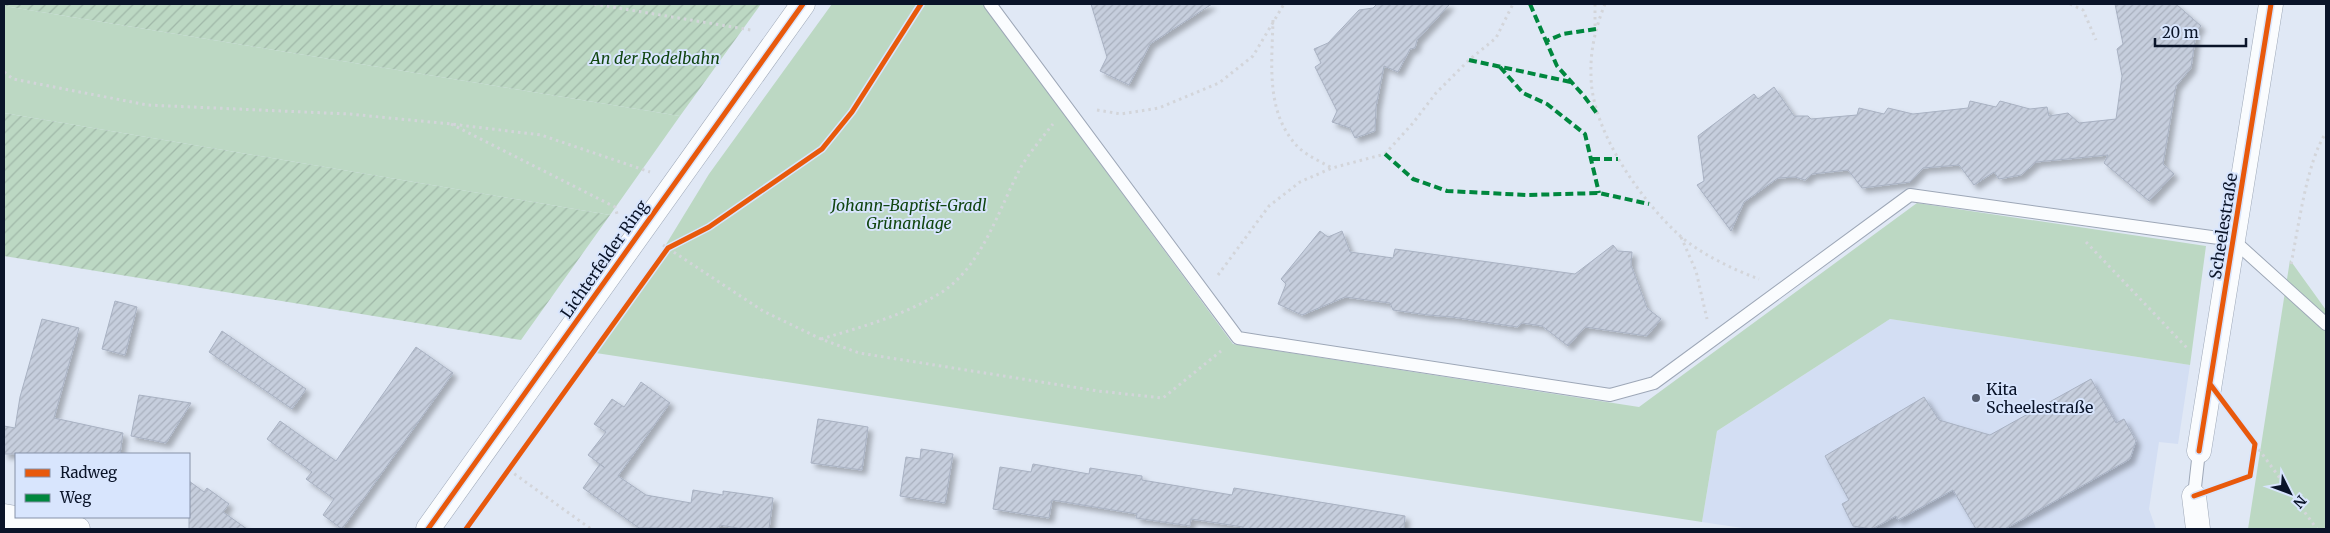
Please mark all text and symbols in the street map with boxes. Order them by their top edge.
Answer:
scale bar [2155,15,2246,47]
text: 20 m [2162,23,2199,42]
park label: An der Rodelbahn [588,48,720,68]
street label: Scheelestraße [2205,171,2241,281]
park label: Johann-Baptist-Gradl Grünanlage [829,195,987,233]
street label: Lichterfelder Ring [556,196,652,322]
place label: Kita Scheelestraße [1986,379,2093,417]
marker: Kita Scheelestraße [1970,392,1982,404]
legend [15,453,190,518]
text: Radweg [60,463,117,482]
north arrow [2265,468,2315,518]
text: Weg [59,488,91,507]
text: N [2289,492,2310,512]

